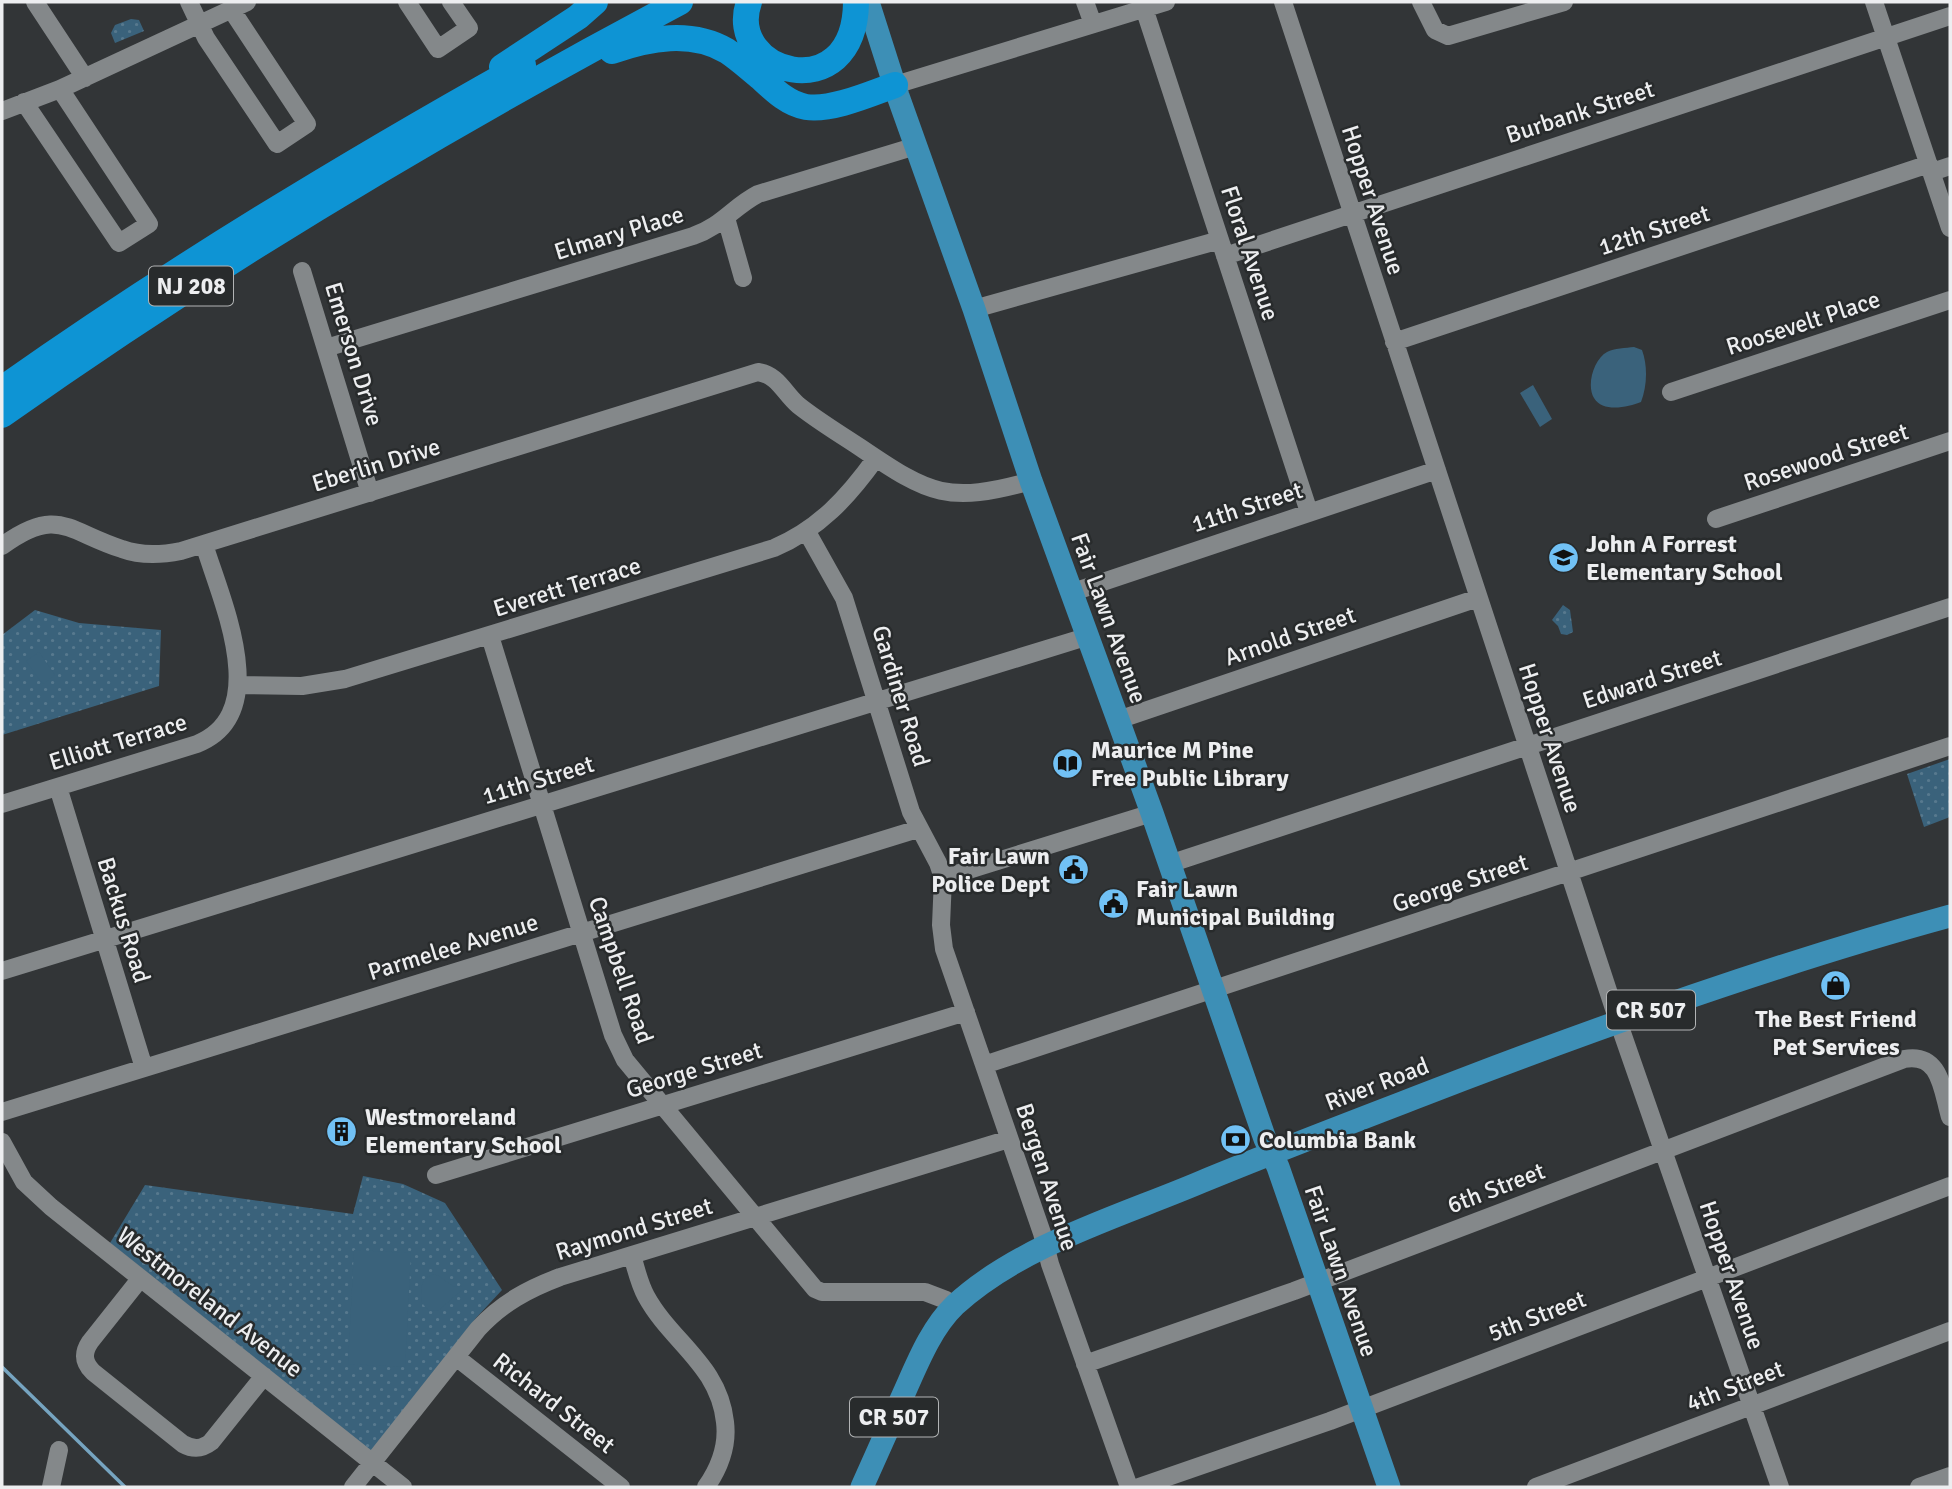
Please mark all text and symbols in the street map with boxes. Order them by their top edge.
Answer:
street label: Burbank Street [1502,74,1658,150]
street label: Hopper Avenue [1335,122,1411,278]
street label: Floral Avenue [1214,182,1286,324]
street label: 12th Street [1595,198,1713,262]
street label: Elmary Place [551,199,687,267]
road number: NJ 208 [149,266,233,306]
street label: Emerson Drive [318,279,390,429]
street label: Roosevelt Place [1722,284,1884,362]
street label: Rosewood Street [1740,416,1912,498]
street label: Eberlin Drive [308,431,444,499]
street label: 11th Street [1188,475,1306,539]
street label: Fair Lawn Avenue [1064,529,1154,707]
place label: John A Forrest Elementary School [1586,529,1783,587]
school or university icon: John A Forrest Elementary School [1546,541,1580,575]
street label: Everett Terrace [490,550,644,624]
street label: Arnold Street [1221,600,1359,672]
street label: Gardiner Road [865,622,937,770]
street label: Edward Street [1579,642,1725,716]
street label: Hopper Avenue [1512,660,1588,816]
street label: Elliott Terrace [45,707,191,777]
place label: Maurice M Pine Free Public Library [1091,735,1289,793]
library icon: Maurice M Pine Free Public Library [1051,747,1085,781]
street label: 11th Street [479,749,597,811]
place label: Fair Lawn Police Dept [931,841,1050,899]
street label: George Street [1388,847,1532,919]
public building icon: Fair Lawn Police Dept [1056,853,1090,887]
street label: Backus Road [91,854,157,986]
place label: Fair Lawn Municipal Building [1136,874,1335,932]
public building icon: Fair Lawn Municipal Building [1096,886,1130,920]
street label: Campbell Road [582,893,660,1047]
street label: Parmelee Avenue [364,907,542,987]
shop icon: The Best Friend Pet Services [1819,968,1853,1002]
road number: CR 507 [1607,990,1695,1030]
place label: The Best Friend Pet Services [1755,1004,1917,1062]
street label: George Street [622,1035,766,1105]
street label: River Road [1321,1051,1433,1117]
street label: Bergen Avenue [1009,1099,1085,1255]
place label: Westmoreland Elementary School [365,1102,562,1160]
building icon: Westmoreland Elementary School [325,1114,359,1148]
bank icon: Columbia Bank [1219,1123,1253,1157]
place label: Columbia Bank [1259,1125,1417,1155]
street label: 6th Street [1443,1156,1549,1220]
street label: Fair Lawn Avenue [1298,1181,1384,1361]
street label: Raymond Street [552,1191,716,1267]
street label: Hopper Avenue [1693,1197,1771,1353]
street label: Westmoreland Avenue [111,1220,309,1384]
street label: 5th Street [1484,1284,1590,1348]
street label: Richard Street [487,1346,621,1460]
street label: 4th Street [1682,1354,1788,1418]
road number: CR 507 [850,1398,938,1436]

